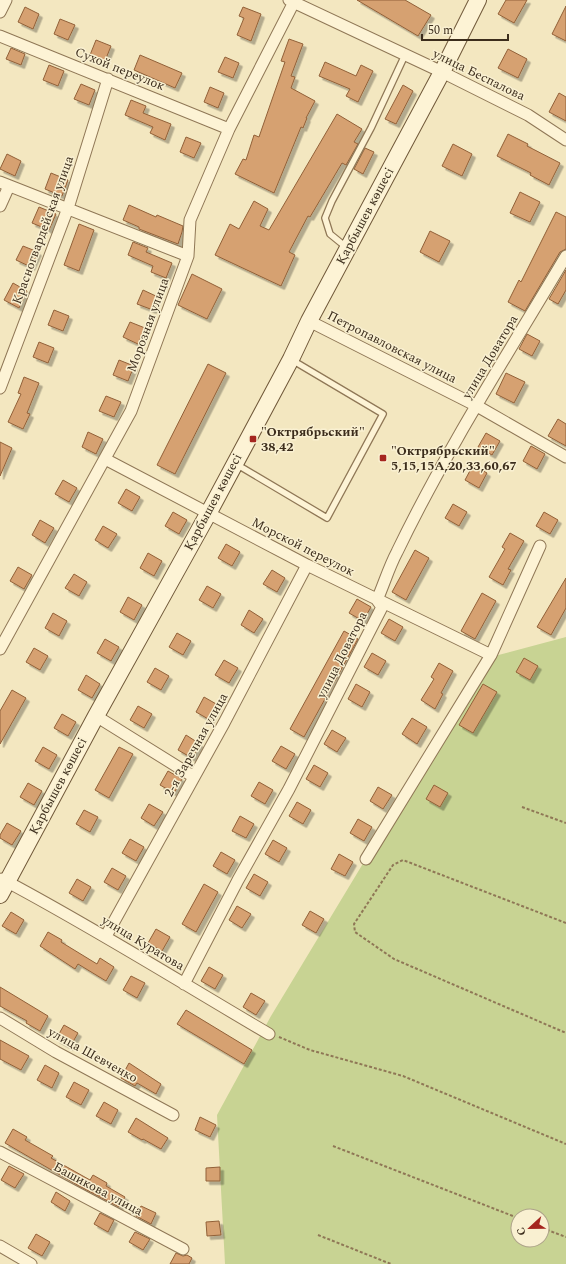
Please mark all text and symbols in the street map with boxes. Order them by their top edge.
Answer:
scale bar [422,16,508,42]
text: 50 m [428,21,453,40]
street label: Сухой переулок [72,42,168,96]
street label: улица Беспалова [428,44,529,106]
street label: Красногвардейская улица [7,152,79,307]
street label: Қарбышев көшесі [331,164,399,268]
street label: Морозная улица [122,274,175,375]
street label: Петропавловская улица [324,306,461,389]
street label: улица Доватора [456,311,523,404]
place label: "Октрябрьский" 38,42 [261,422,365,457]
marker: "Октрябрьский" 38,42 [248,434,258,444]
place label: "Октрябрьский" 5,15,15А,20,33,60,67 [391,441,517,476]
street label: Қарбышев көшесі [179,450,247,554]
marker: "Октрябрьский" 5,15,15А,20,33,60,67 [378,453,388,463]
street label: Морской переулок [248,512,358,582]
street label: улица Доватора [311,607,373,703]
street label: 2-я Заречная улица [159,689,233,801]
street label: Қарбышев көшесі [24,734,92,838]
street label: улица Куратова [97,910,189,976]
street label: улица Шевченко [44,1022,142,1088]
street label: Башикова улица [50,1157,147,1221]
north arrow [510,1208,550,1248]
text: С [512,1225,531,1238]

